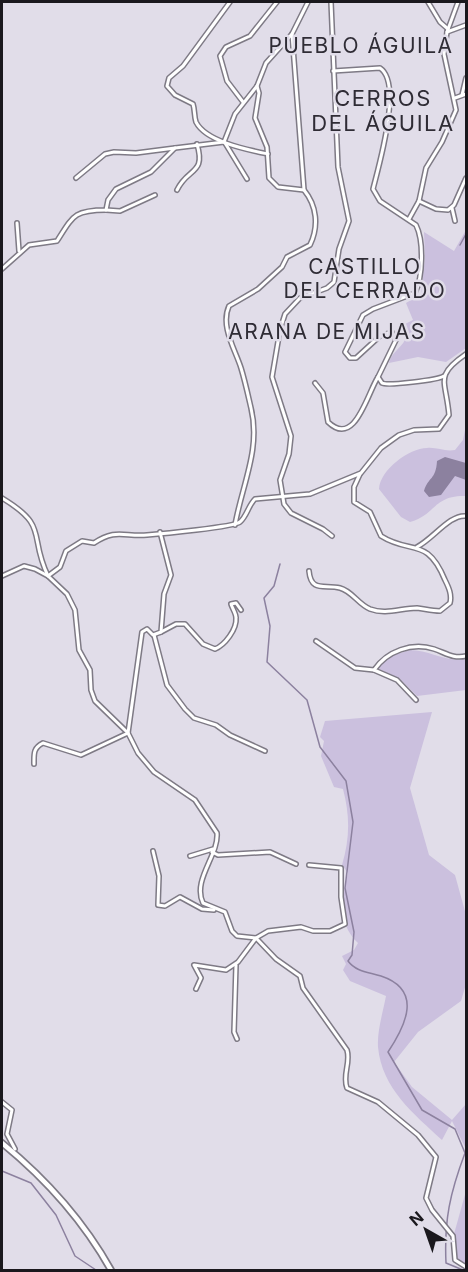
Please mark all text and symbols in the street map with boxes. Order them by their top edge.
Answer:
district label: PUEBLO ÁGUILA [268,32,454,58]
district label: CERROS DEL ÁGUILA [311,85,455,136]
district label: CASTILLO DEL CERRADO [284,254,446,303]
district label: ARANA DE MIJAS [228,319,426,344]
north arrow [396,1200,456,1260]
text: N [405,1207,427,1230]

